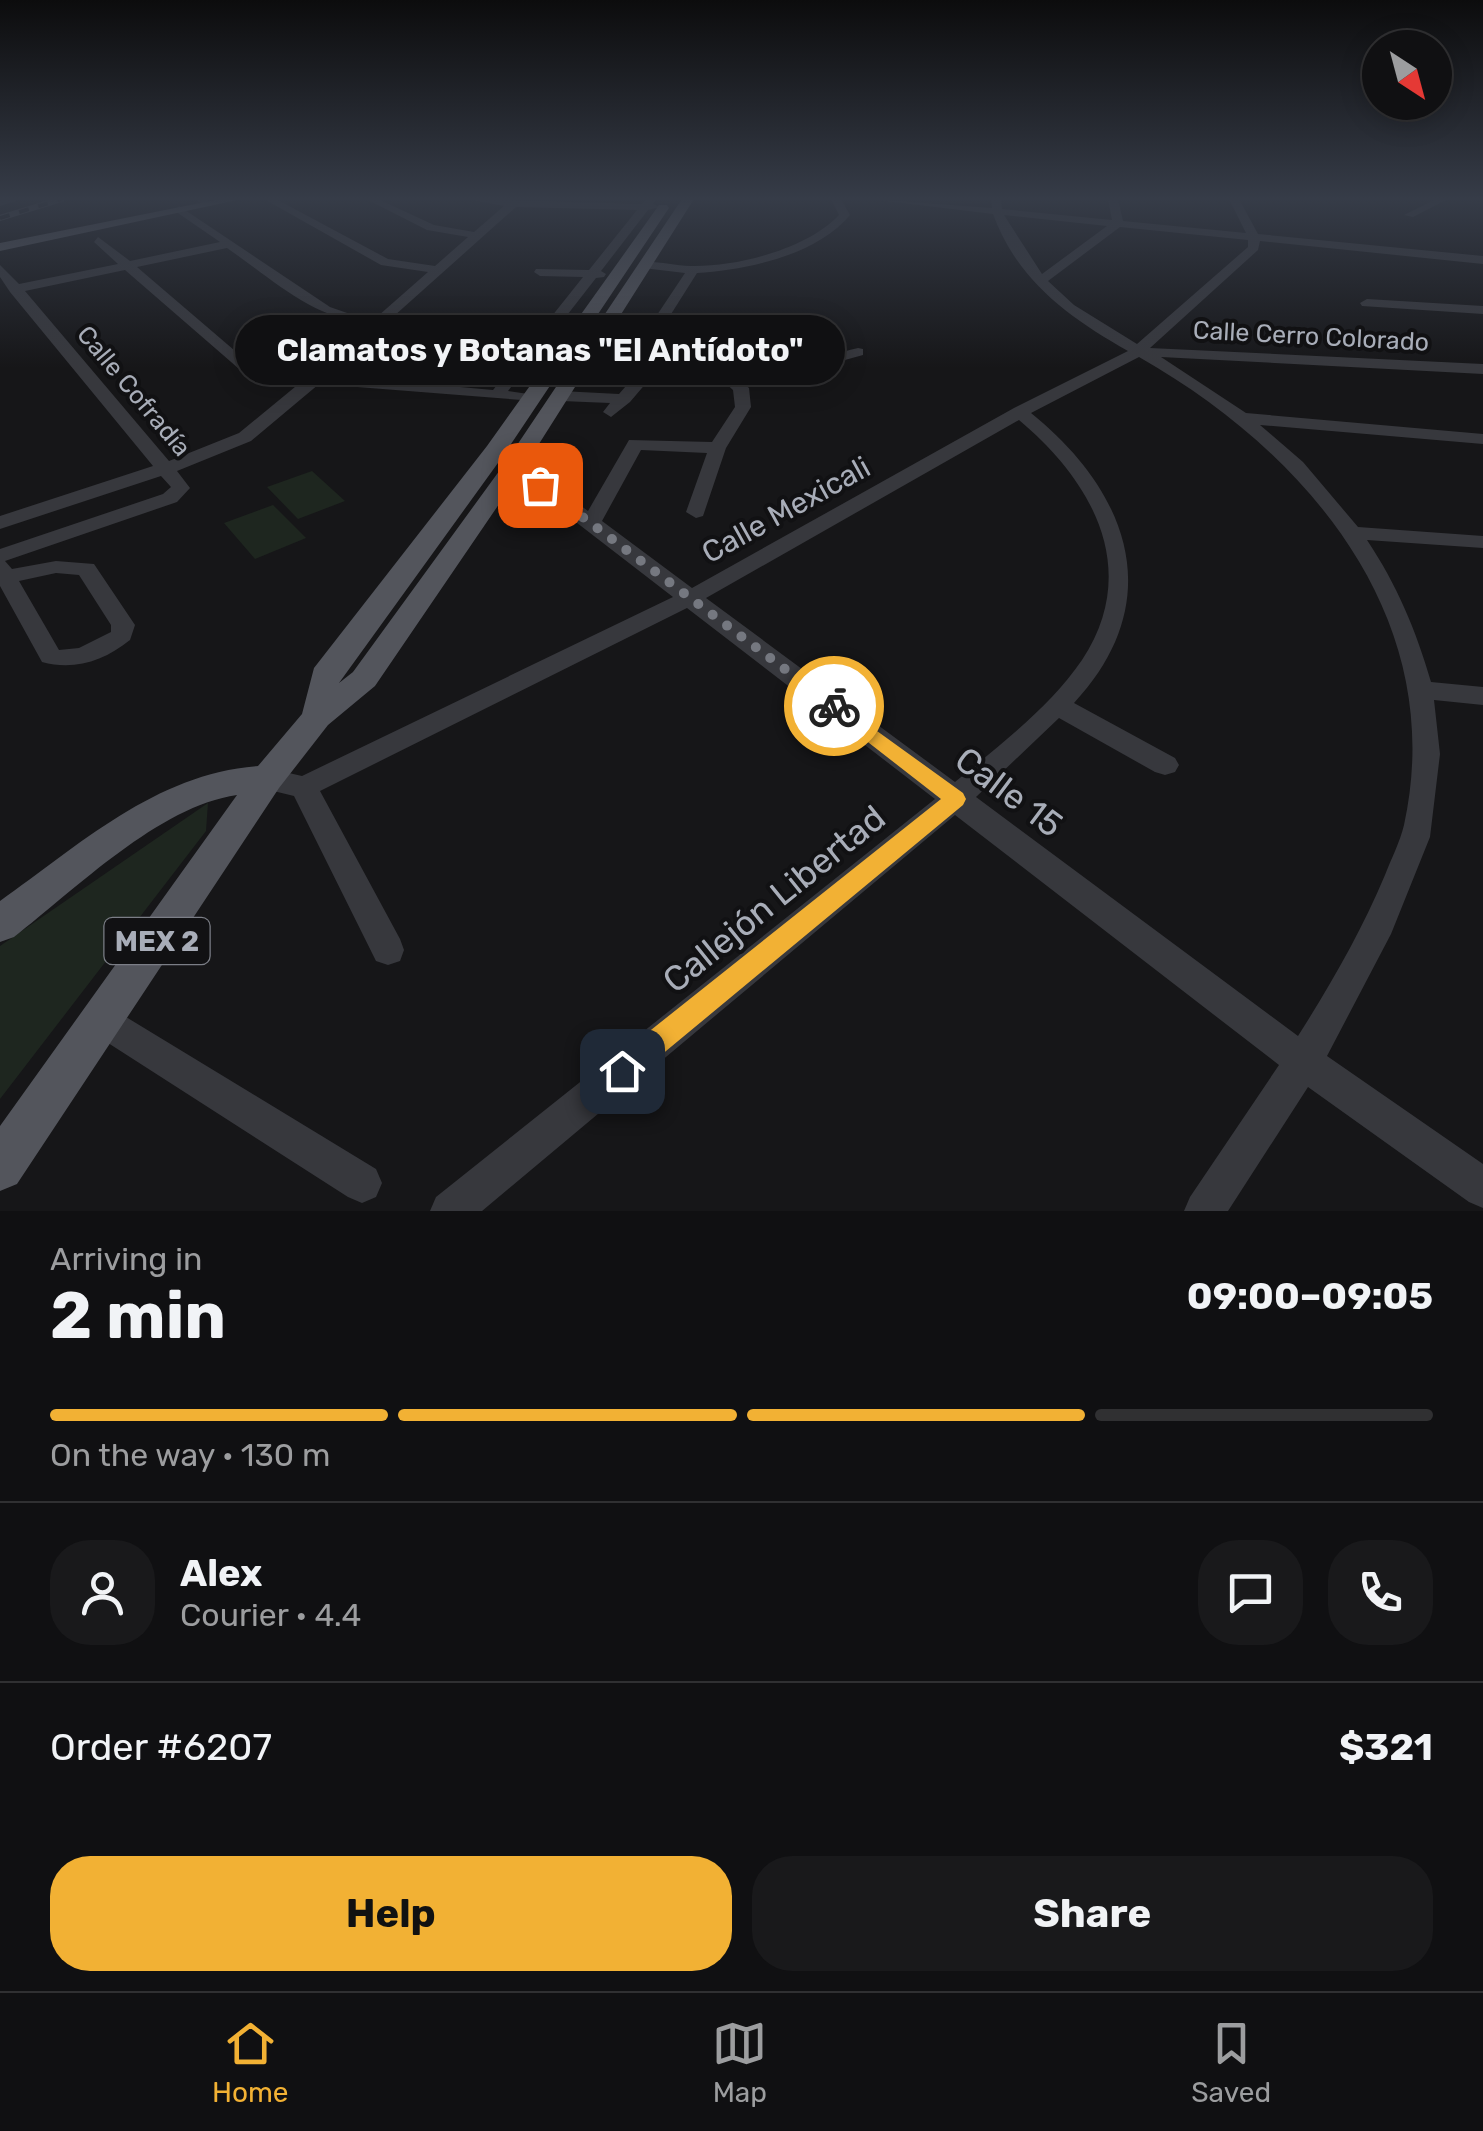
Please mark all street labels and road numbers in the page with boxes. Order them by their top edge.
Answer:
street label: Calle Cerro Colorado [1192,315,1430,357]
street label: Calle Cofradía [71,320,197,462]
street label: Calle Mexicali [696,449,876,571]
street label: Calle 15 [947,738,1071,846]
street label: Callejón Libertad [654,797,894,1001]
road number: MEX 2 [104,918,210,964]

